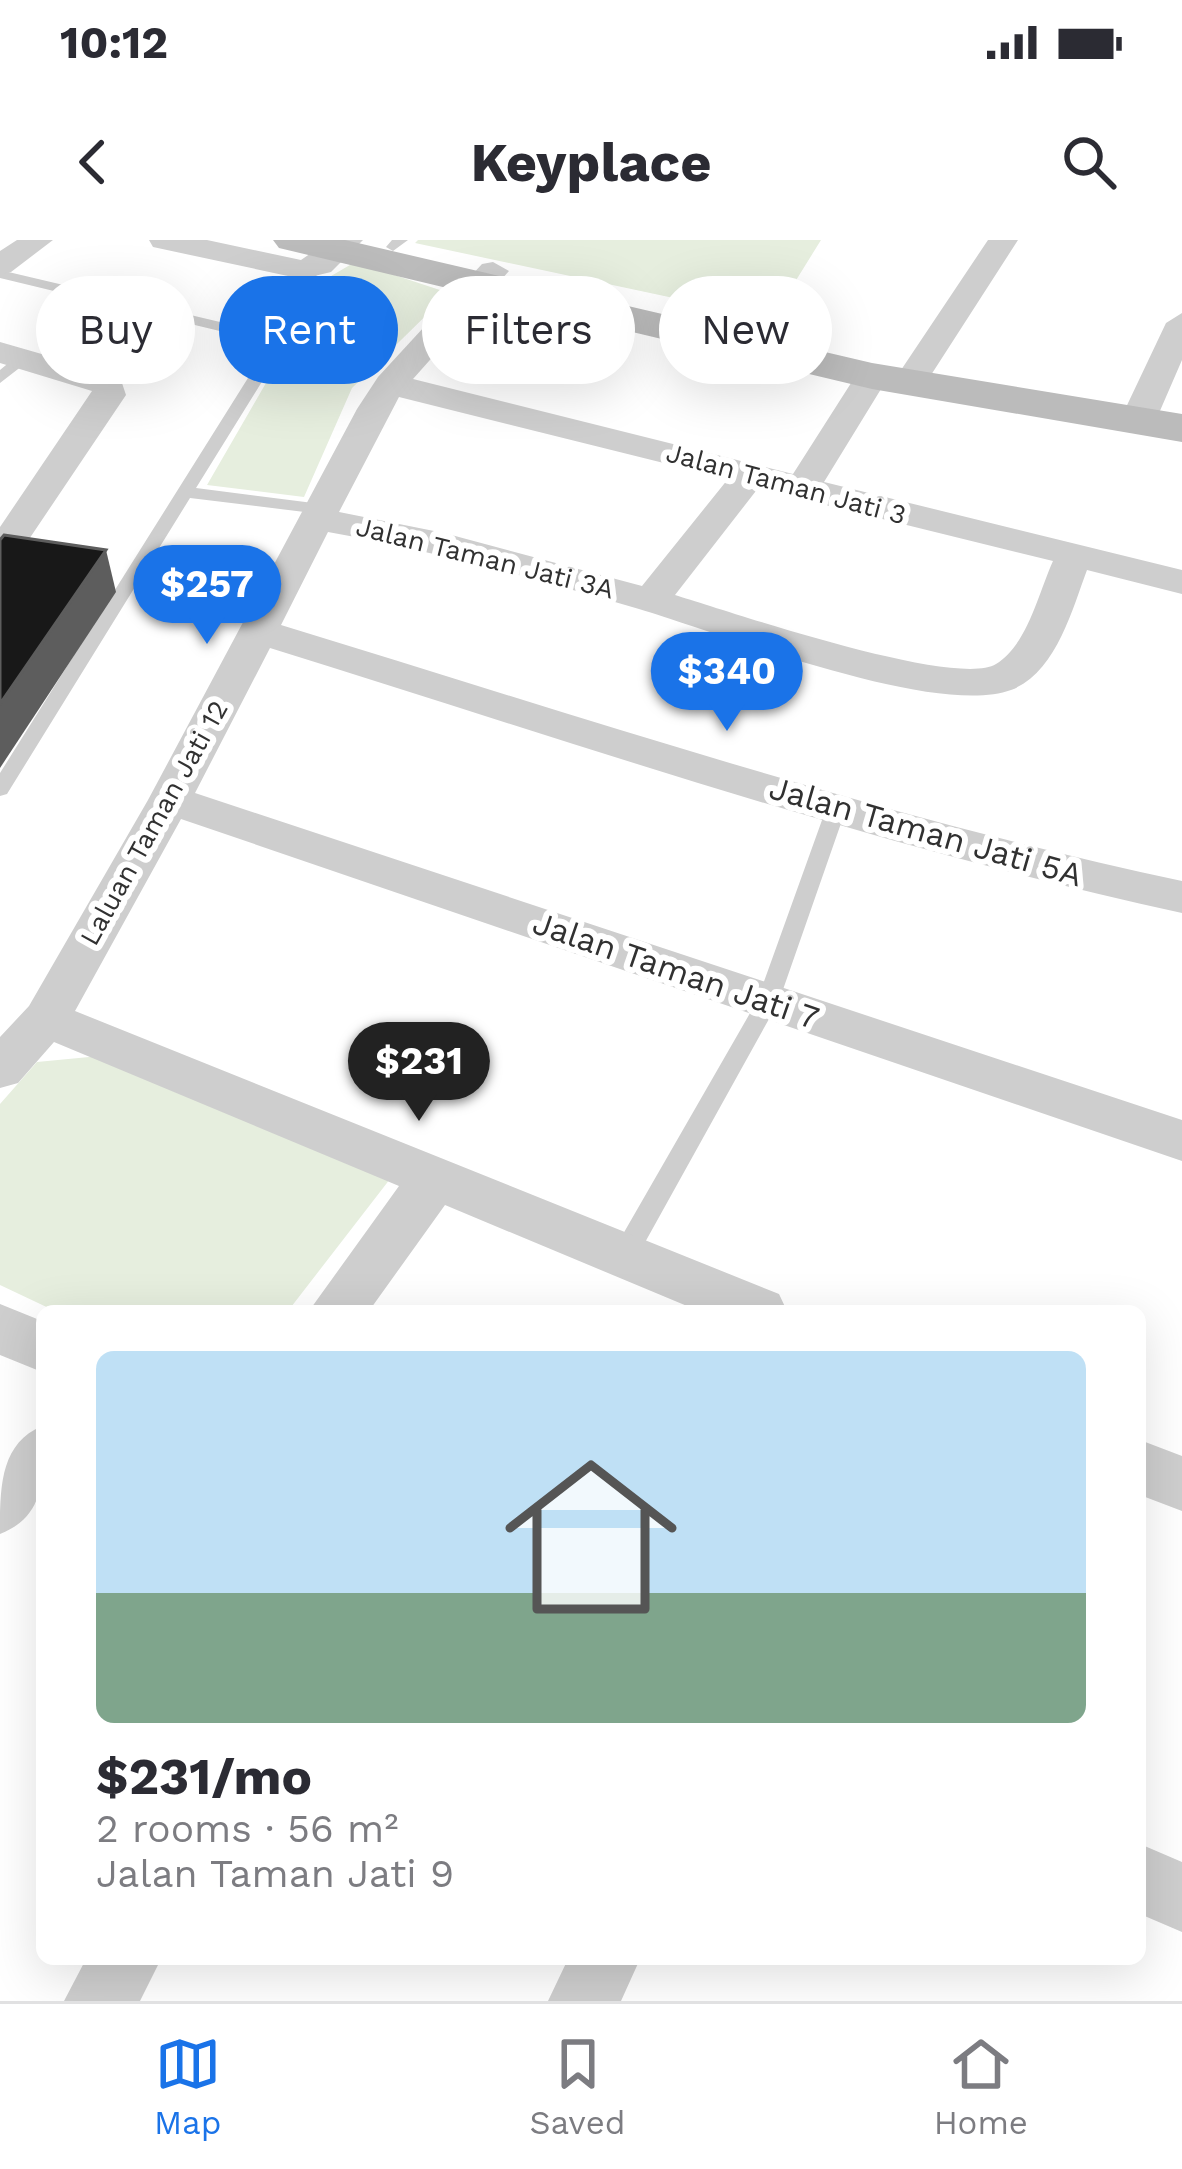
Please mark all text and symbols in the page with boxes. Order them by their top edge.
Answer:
text: 10:12 [60,16,168,69]
icon: back [60,129,126,195]
icon: search [1056,129,1122,195]
text: Keyplace [471,131,711,194]
chip: Buy [36,276,195,384]
chip: Rent [219,276,398,384]
chip: Filters [422,276,635,384]
chip: New [659,276,832,384]
street label: Jalan Taman Jati 3 [663,437,909,531]
street label: Jalan Taman Jati 3A [353,510,617,606]
pin: $257 [136,545,278,647]
text: $257 [160,561,254,606]
pin: $340 [656,632,798,734]
text: $340 [678,648,776,693]
street label: Laluan Taman Jati 12 [73,695,235,951]
street label: Jalan Taman Jati 5A [765,768,1087,894]
street label: Jalan Taman Jati 7 [528,903,824,1037]
pin: $231 [348,1022,490,1124]
text: $231 [375,1038,463,1083]
icon: home [483,1429,699,1645]
text: $231/mo [96,1747,312,1806]
text: 2 rooms · 56 m² [96,1806,398,1851]
text: Jalan Taman Jati 9 [96,1851,454,1896]
tab: Map [154,2031,221,2142]
tab: Saved [530,2031,625,2142]
tab: Home [934,2031,1028,2142]

